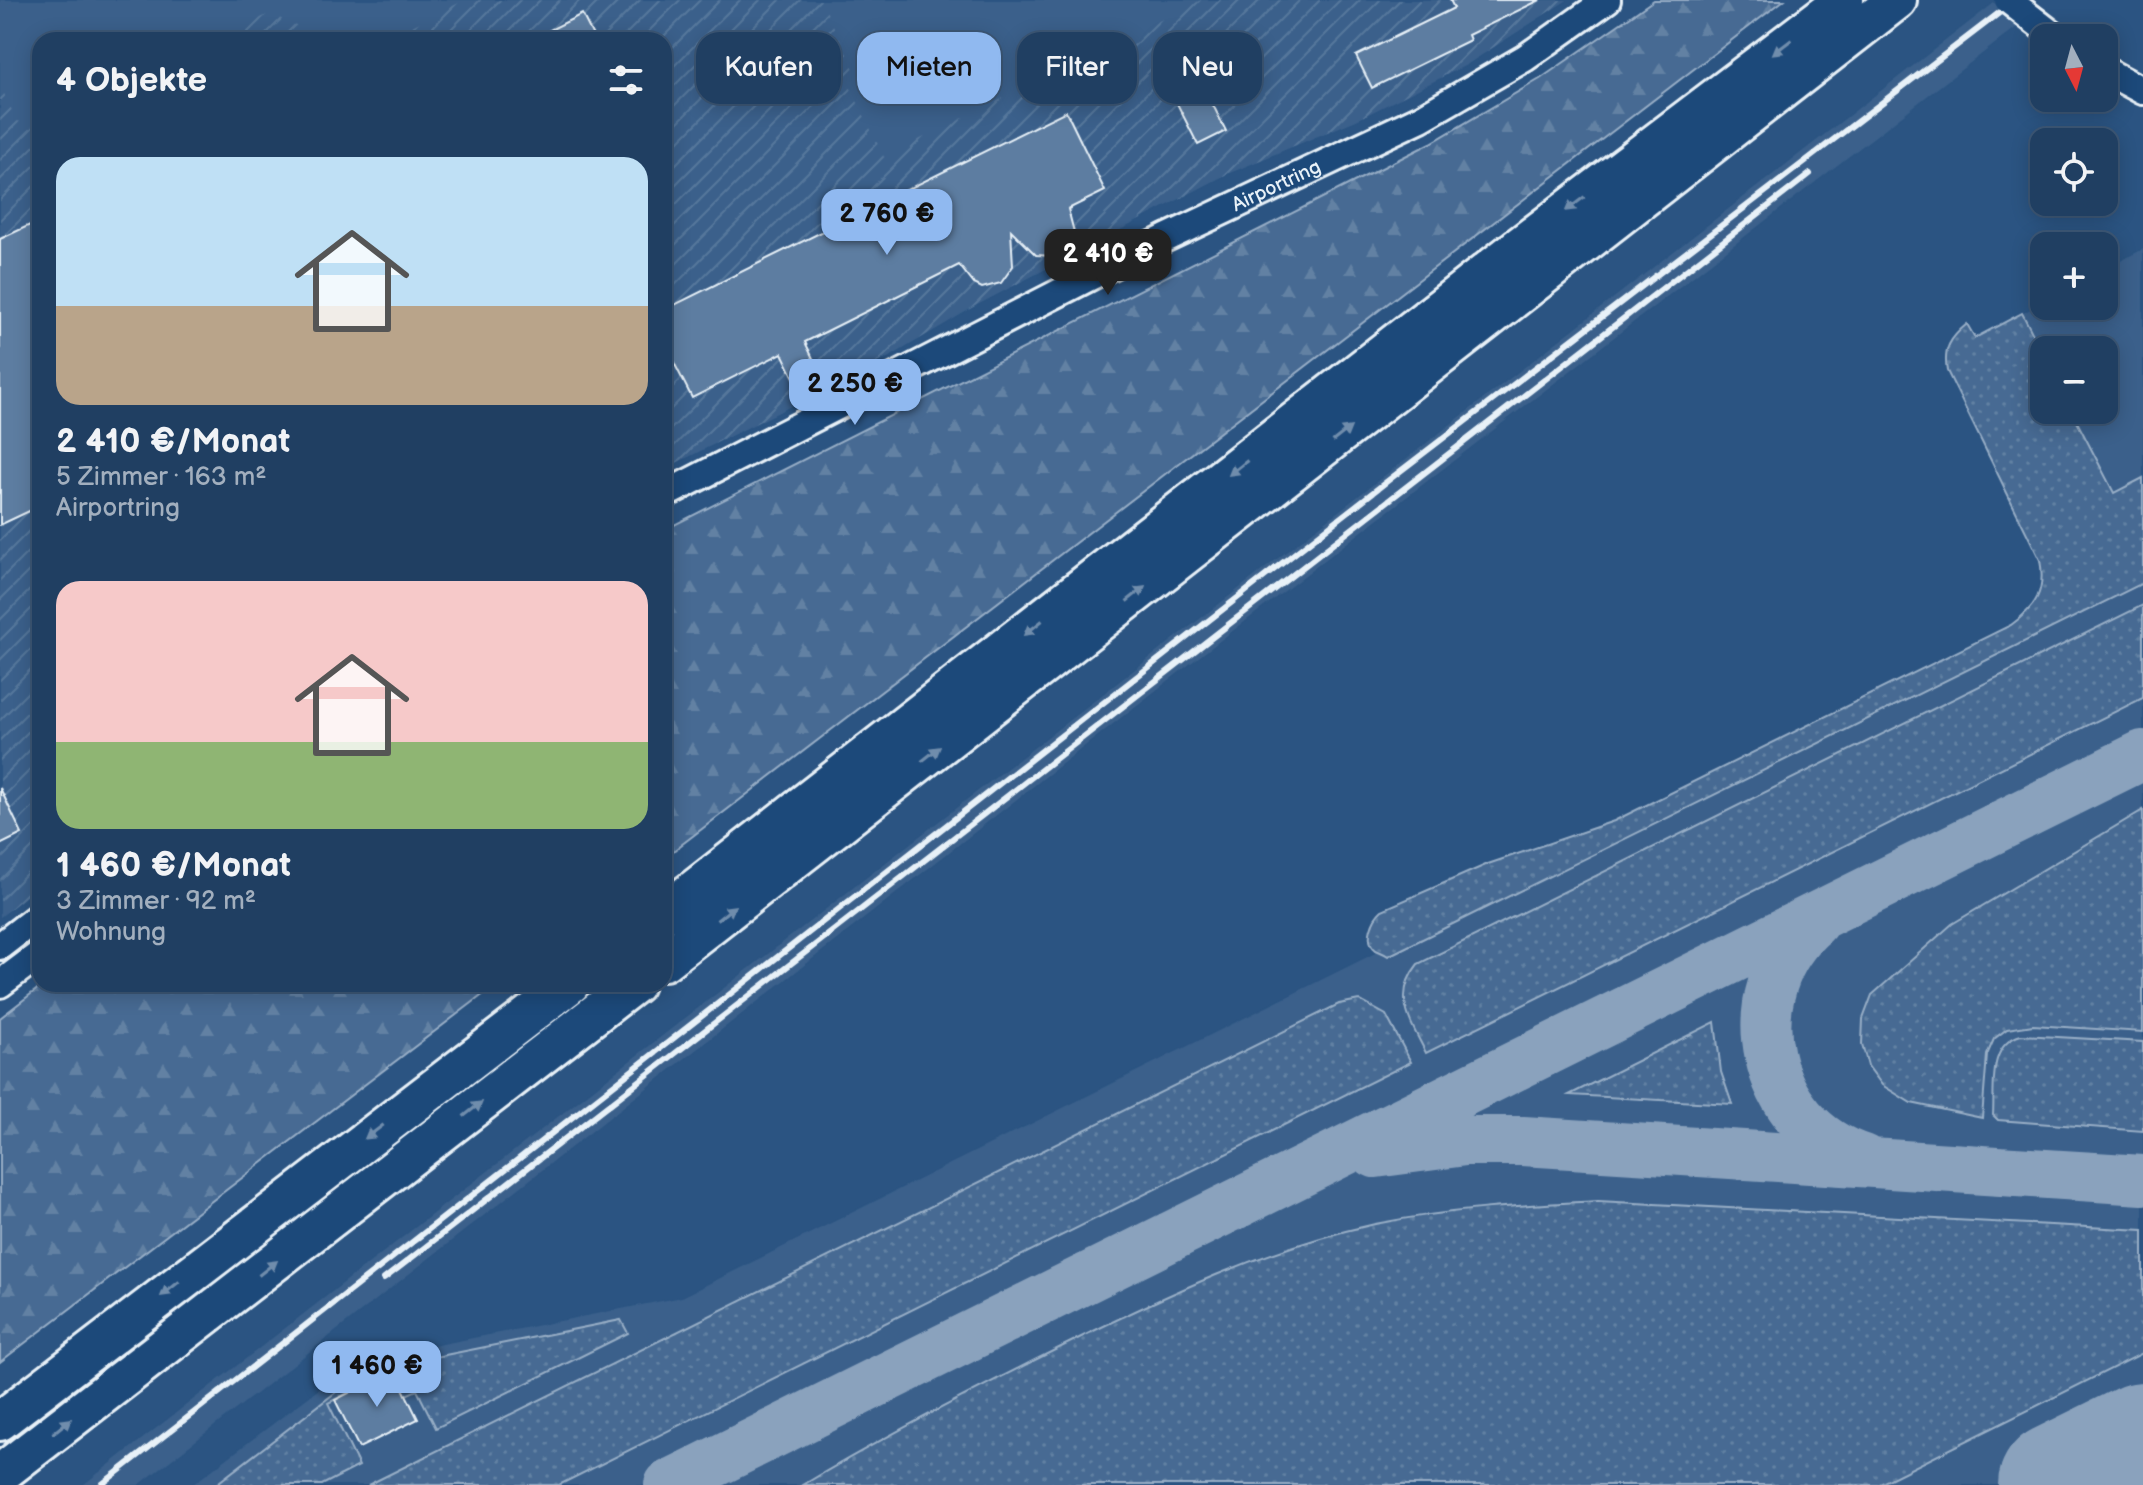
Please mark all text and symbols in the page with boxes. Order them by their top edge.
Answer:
north arrow [2030,24,2118,112]
map controls [2030,24,2118,424]
chip: Kaufen [696,32,841,104]
chip: Mieten [857,32,1001,104]
chip: Filter [1017,32,1137,104]
chip: Neu [1153,32,1262,104]
one-way arrow [1772,39,1792,55]
icon: filters [604,58,648,102]
text: 4 Objekte [56,60,207,101]
button: locate [2030,128,2118,216]
street label: Airportring [1228,155,1325,217]
pin: 2 760 € [813,189,961,257]
one-way arrow [1565,196,1585,212]
text: 2 760 € [839,199,935,230]
icon: home [280,209,424,353]
pin: 2 410 € [1034,229,1182,297]
button: + [2030,232,2118,320]
text: 2 410 € [1062,239,1154,270]
button: − [2030,336,2118,424]
pin: 2 250 € [781,359,929,427]
text: 2 250 € [807,369,903,400]
text: 2 410 €/Monat [56,421,290,462]
one-way arrow [1331,427,1352,443]
one-way arrow [1228,459,1248,475]
text: 5 Zimmer · 163 m² [56,462,266,493]
text: Airportring [56,493,180,524]
one-way arrow [1126,586,1146,603]
one-way arrow [1023,619,1043,635]
icon: home [280,633,424,777]
one-way arrow [921,746,941,762]
text: 1 460 €/Monat [56,845,291,886]
text: 3 Zimmer · 92 m² [56,886,256,917]
one-way arrow [716,905,736,922]
text: Wohnung [56,917,166,948]
one-way arrow [463,1101,483,1117]
one-way arrow [364,1124,384,1140]
one-way arrow [258,1260,278,1276]
one-way arrow [160,1280,180,1297]
pin: 1 460 € [303,1341,451,1409]
text: 1 460 € [331,1351,423,1382]
one-way arrow [52,1419,72,1435]

